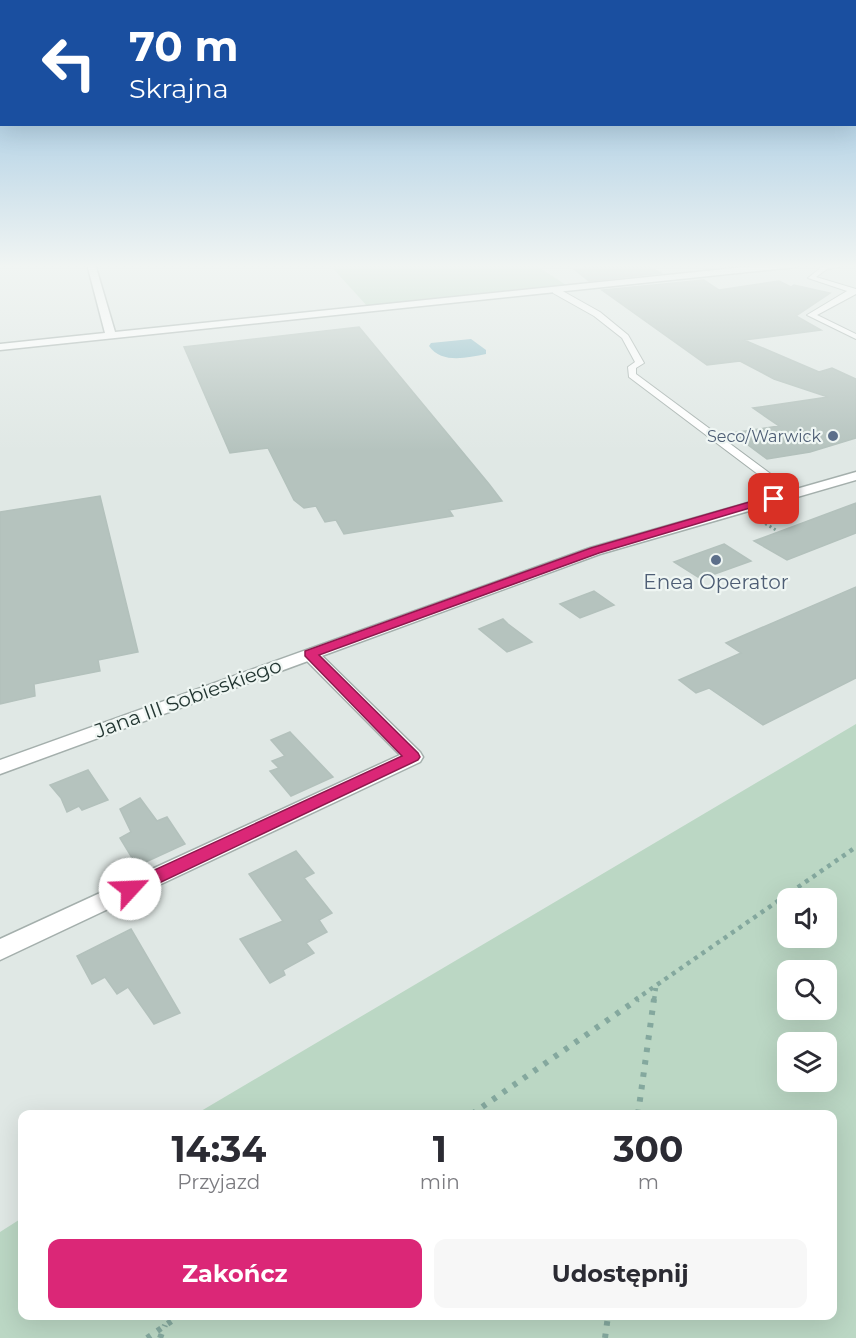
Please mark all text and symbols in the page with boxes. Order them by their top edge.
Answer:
text: 70 m [129,20,239,72]
icon: left [30,24,108,102]
text: Skrajna [129,72,229,105]
place label: Seco/Warwick [707,427,821,446]
marker: Seco/Warwick [826,429,840,443]
pin [748,473,799,524]
icon: arrive [757,482,790,515]
marker: Enea Operator [709,553,723,567]
place label: Enea Operator [643,570,789,594]
street label: Jana III Sobieskiego [90,653,285,743]
position arrow [98,857,162,921]
map controls [777,888,837,1092]
button: sound [777,888,837,948]
button: search [777,960,837,1020]
button: layers [777,1032,837,1092]
text: 14:34 [171,1127,266,1171]
text: 1 [433,1127,447,1171]
text: 300 [613,1127,684,1171]
text: Przyjazd [177,1170,260,1194]
text: min [420,1170,460,1194]
text: m [638,1170,659,1194]
button: Zakończ [48,1239,422,1308]
button: Udostępnij [434,1239,807,1308]

